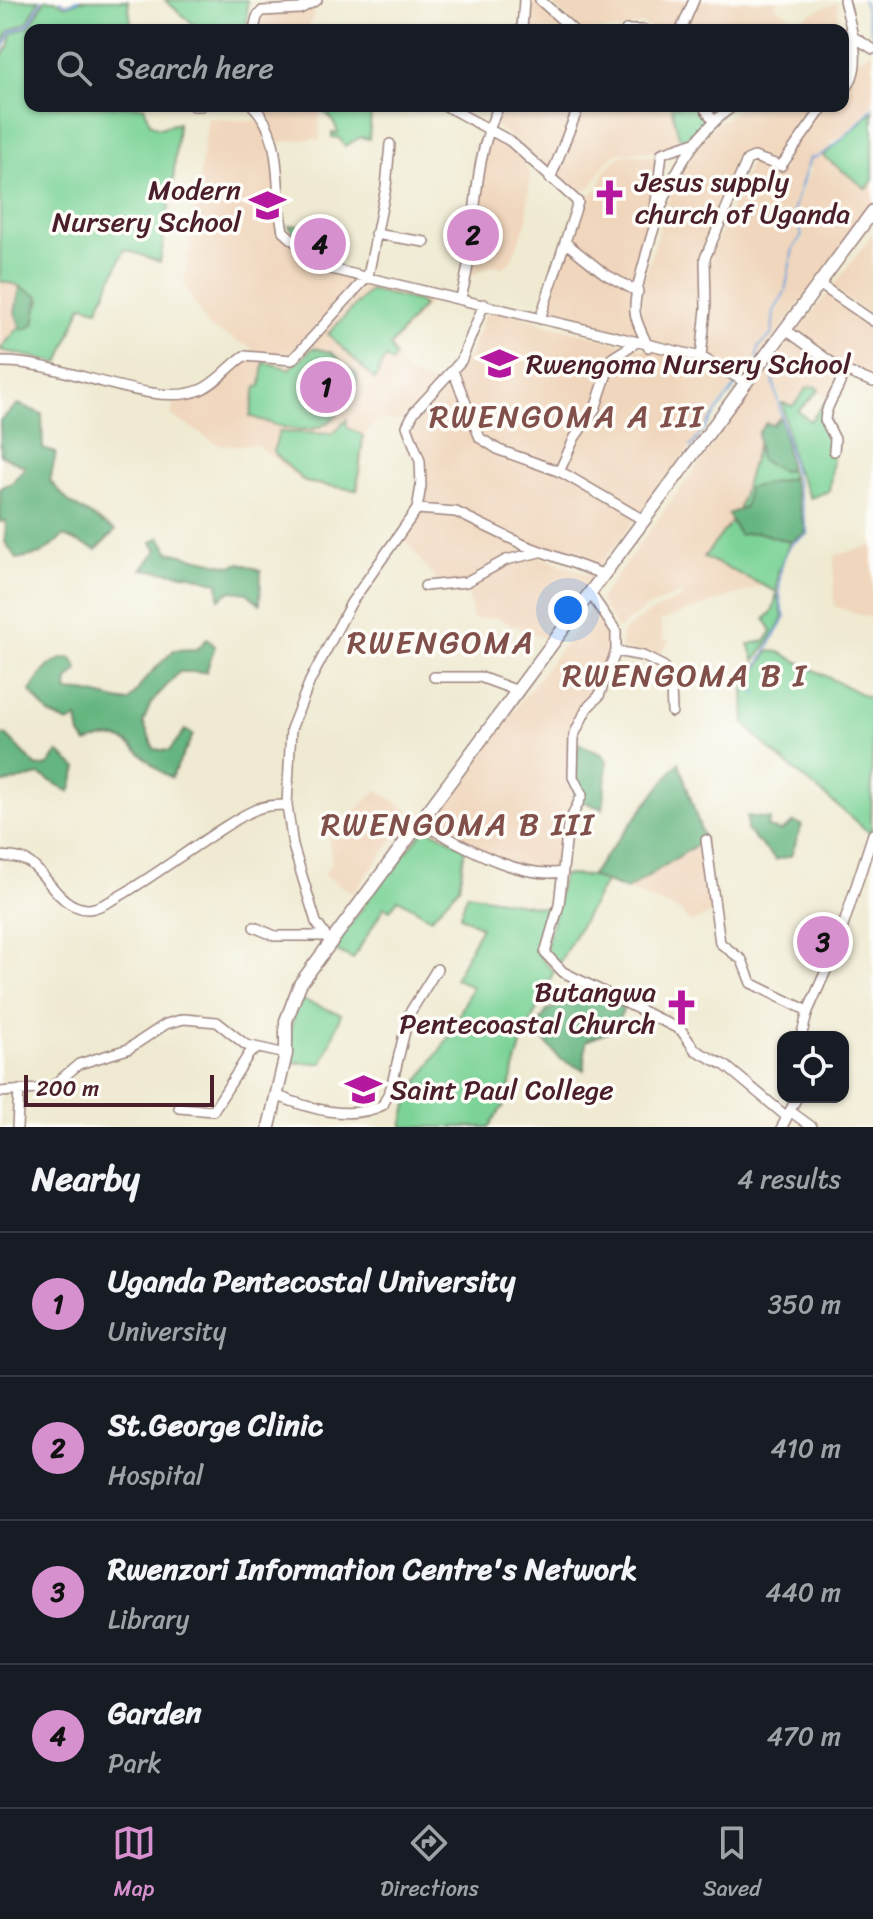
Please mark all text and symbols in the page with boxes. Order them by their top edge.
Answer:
search box [24,24,849,112]
text: Search here [116,41,274,95]
icon: search [52,46,96,90]
place label: Jesus supply church of Uganda [634,157,850,238]
place label: Modern Nursery School [52,165,242,246]
church icon: Jesus supply church of Uganda [590,178,628,216]
school or university icon: Modern Nursery School [248,186,286,224]
pin: 2 [447,205,499,265]
pin: 4 [294,214,346,274]
place label: Rwengoma Nursery School [526,339,852,388]
school or university icon: Rwengoma Nursery School [481,344,519,382]
pin: 1 [300,357,352,417]
district label: RWENGOMA A III [429,388,705,445]
your location [548,590,588,630]
district label: RWENGOMA [347,614,535,671]
district label: RWENGOMA B I [562,647,808,704]
district label: RWENGOMA B III [321,796,596,853]
pin: 3 [797,912,849,972]
place label: Butangwa Pentecoastal Church [399,967,656,1048]
church icon: Butangwa Pentecoastal Church [663,988,701,1026]
map controls [777,1031,849,1103]
button: locate [777,1031,849,1103]
place label: Saint Paul College [390,1065,614,1114]
text: 200 m [36,1069,99,1108]
school or university icon: Saint Paul College [345,1070,383,1108]
scale bar [24,1071,214,1107]
text: Nearby [32,1149,140,1209]
text: 4 results [737,1156,841,1202]
text: Uganda Pentecostal University [108,1254,515,1308]
text: 1 [52,1281,64,1327]
text: 350 m [768,1281,841,1327]
text: University [108,1308,226,1354]
text: St.George Clinic [108,1398,323,1452]
text: 2 [50,1425,66,1471]
text: 410 m [770,1425,841,1471]
text: Hospital [108,1452,203,1498]
text: Rwenzori Information Centre's Network [108,1542,637,1596]
text: 3 [51,1569,65,1615]
text: 440 m [765,1569,841,1615]
text: Library [108,1596,189,1642]
text: Garden [108,1686,202,1740]
text: 4 [50,1713,66,1759]
text: 470 m [767,1713,841,1759]
text: Park [108,1740,161,1786]
tab: Map [112,1821,156,1908]
tab: Directions [380,1821,479,1908]
tab: Saved [703,1821,761,1908]

